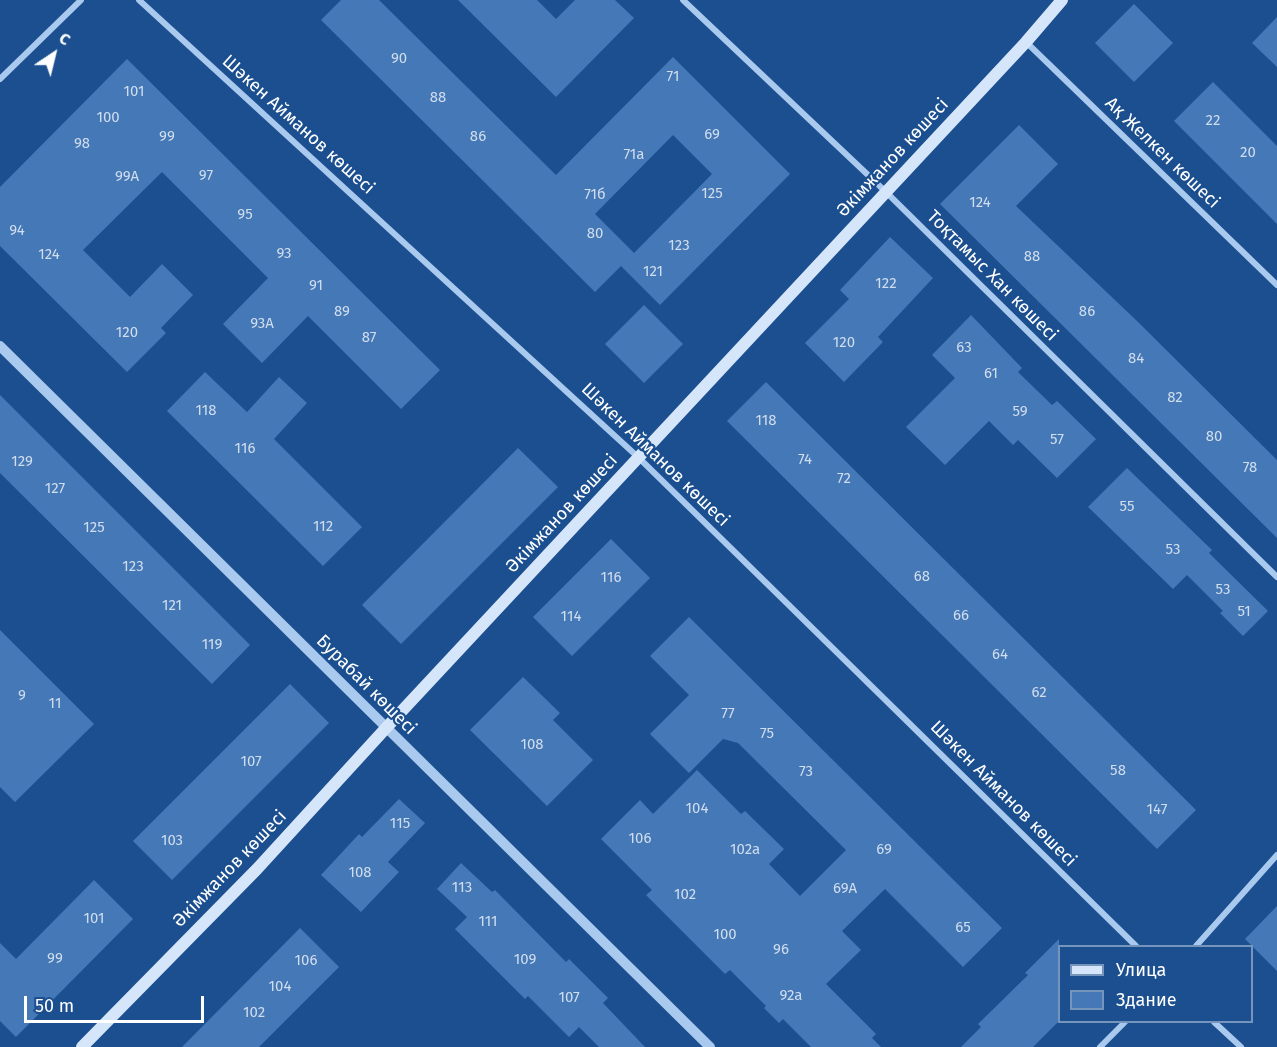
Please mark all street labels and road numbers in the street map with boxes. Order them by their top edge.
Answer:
street label: Шәкен Айманов көшесі [217,51,379,199]
street label: Ақ Желкен көшесі [1100,93,1224,213]
street label: Әкімжанов көшесі [832,94,954,222]
street label: Тоқтамыс Хан көшесі [922,206,1062,346]
street label: Шәкен Айманов көшесі [576,379,734,531]
street label: Әкімжанов көшесі [501,450,623,578]
street label: Бурабай көшесі [311,630,421,740]
street label: Шәкен Айманов көшесі [925,716,1081,872]
street label: Әкімжанов көшесі [169,806,291,932]

